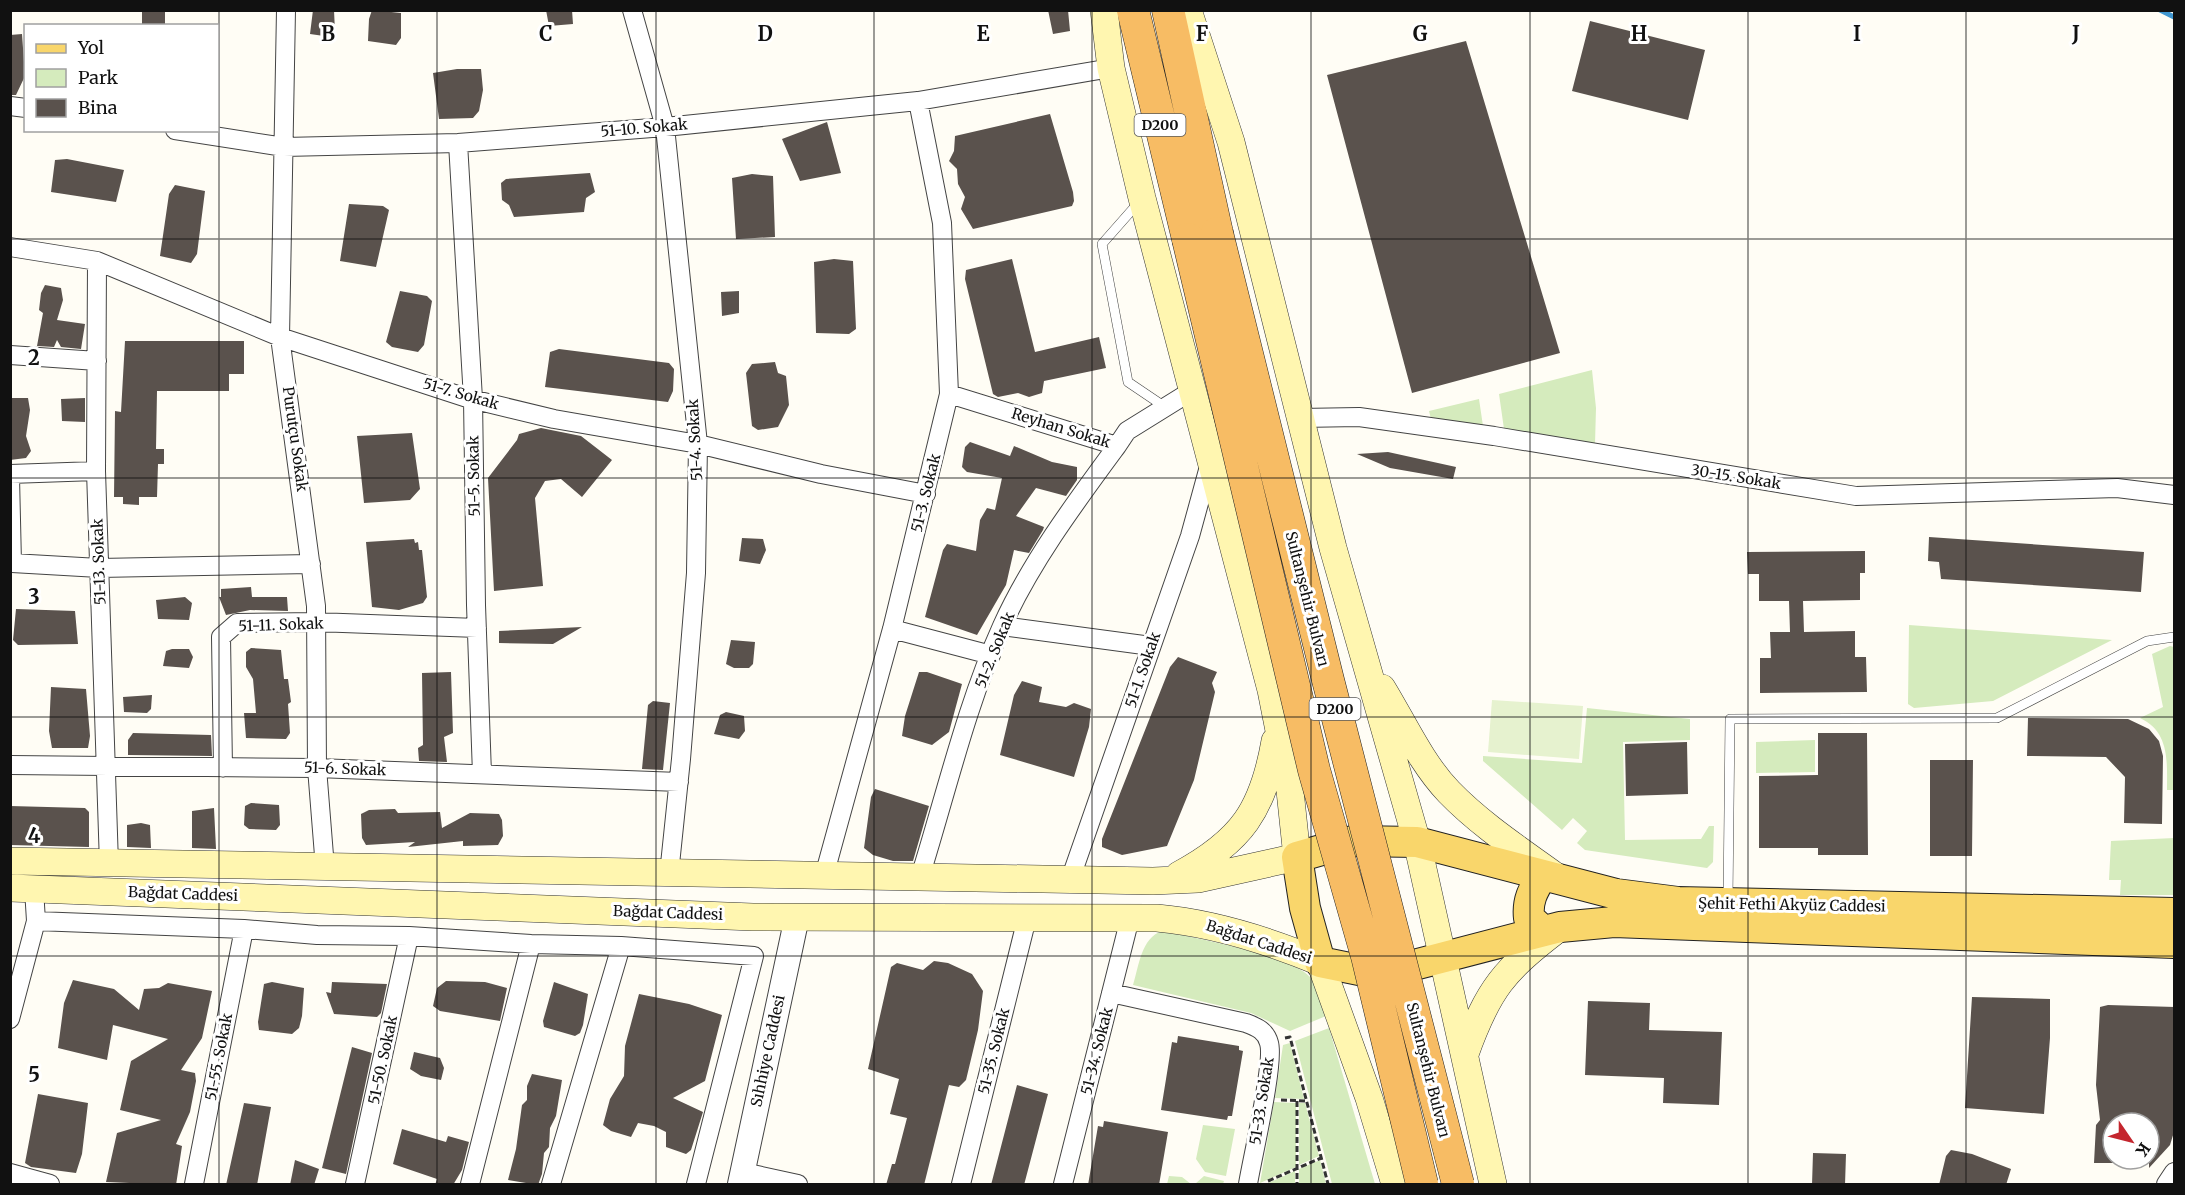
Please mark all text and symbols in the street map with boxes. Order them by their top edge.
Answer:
text: B [321,21,335,46]
text: C [539,21,553,46]
text: D [757,21,773,46]
text: E [976,21,990,46]
text: F [1196,21,1209,46]
text: G [1413,21,1428,46]
text: H [1631,21,1647,46]
text: I [1853,21,1861,46]
text: J [2071,21,2080,46]
legend [24,24,219,132]
text: Yol [77,36,104,59]
text: Park [78,66,119,89]
text: Bina [78,96,118,119]
street label: 51-10. Sokak [600,114,689,141]
road number: D200 [1134,114,1186,136]
text: 2 [28,345,40,370]
street label: 51-7. Sokak [421,374,502,414]
street label: Purutçu Sokak [279,385,312,493]
street label: 51-4. Sokak [683,398,706,482]
street label: Reyhan Sokak [1009,403,1114,452]
street label: 51-5. Sokak [463,435,484,517]
street label: 51-3. Sokak [907,451,945,534]
street label: 30-15. Sokak [1690,460,1783,493]
street label: 51-13. Sokak [87,518,110,606]
street label: Sultanşehir Bulvarı [1282,529,1334,669]
text: 3 [28,584,40,609]
street label: 51-2. Sokak [971,609,1019,691]
street label: 51-11. Sokak [238,614,324,635]
street label: 51-1. Sokak [1121,629,1165,710]
road number: D200 [1310,698,1360,720]
street label: 51-6. Sokak [304,758,387,779]
text: 4 [28,823,41,848]
street label: Bağdat Caddesi [128,882,239,905]
street label: Şehit Fethi Akyüz Caddesi [1698,893,1886,916]
street label: Bağdat Caddesi [613,901,724,924]
street label: Bağdat Caddesi [1204,915,1315,968]
street label: Sıhhiye Caddesi [746,993,789,1109]
street label: Sultanşehir Bulvarı [1403,1000,1455,1140]
street label: 51-35. Sokak [974,1005,1014,1096]
street label: 51-34. Sokak [1076,1005,1117,1097]
street label: 51-55. Sokak [201,1011,236,1102]
street label: 51-50. Sokak [364,1013,401,1106]
street label: 51-33. Sokak [1245,1055,1278,1146]
text: 5 [28,1062,40,1087]
north arrow [2101,1111,2161,1171]
text: K [2132,1139,2155,1160]

